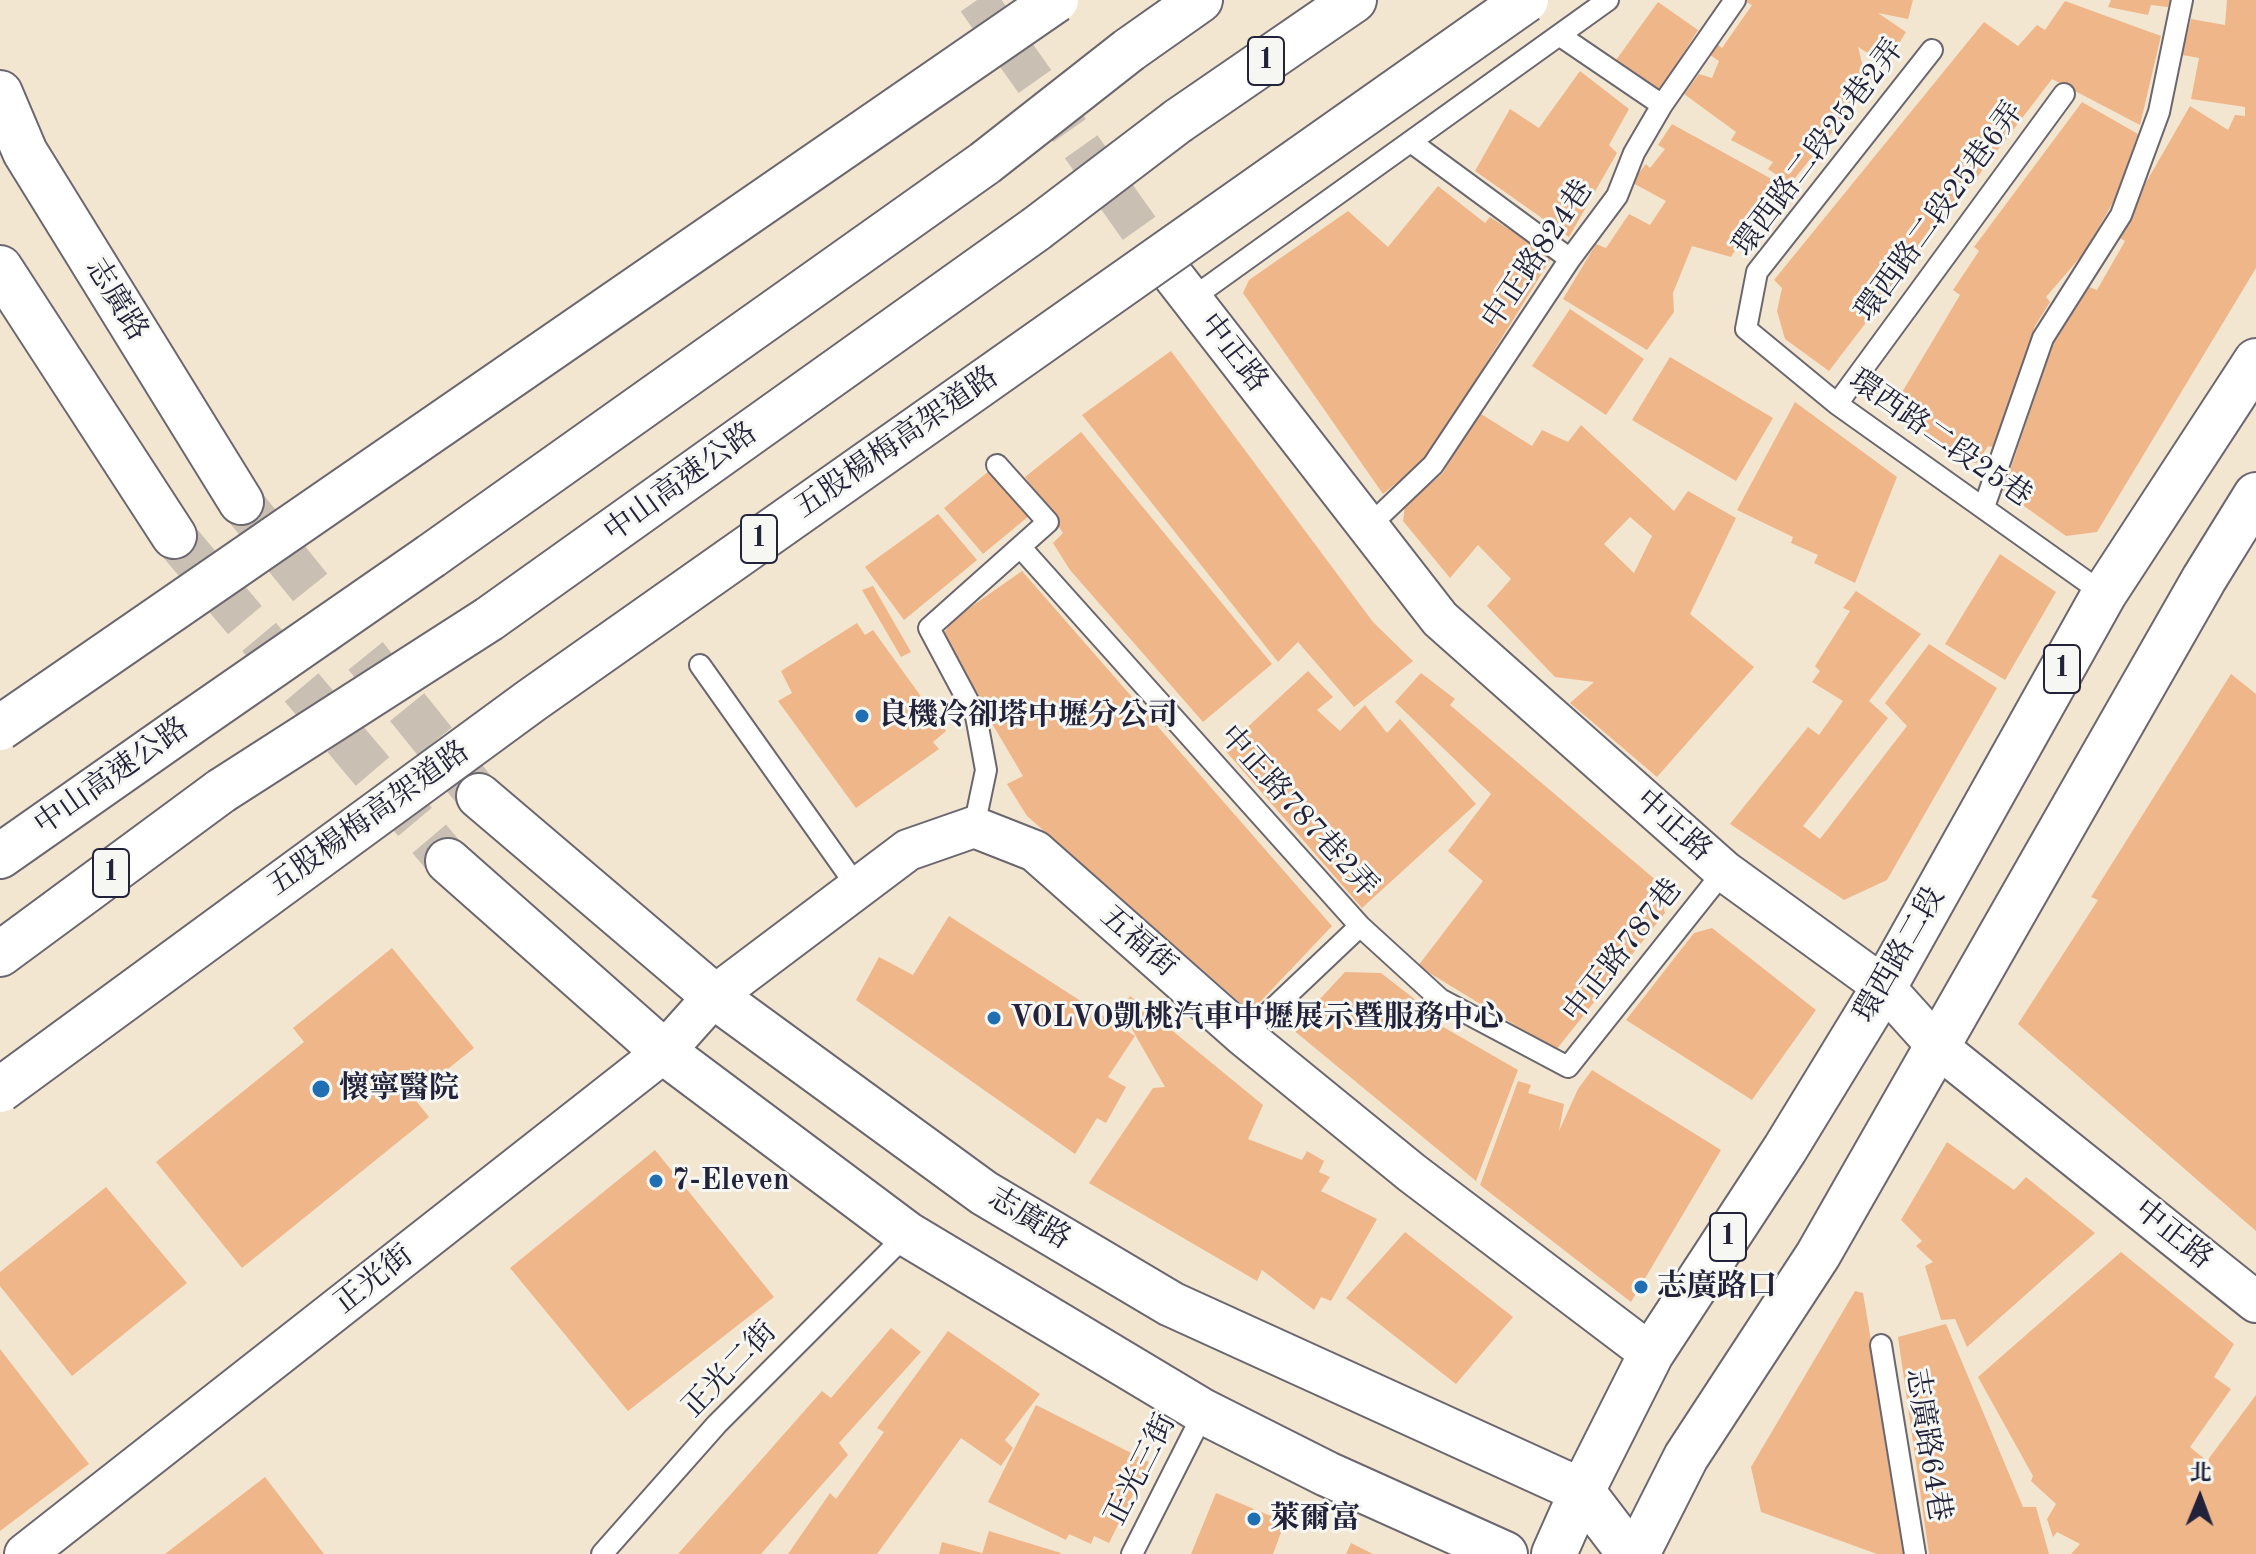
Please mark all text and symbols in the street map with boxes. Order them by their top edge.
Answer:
street label: 環西路二段25巷2弄 [1726,32,1912,264]
road number: 1 [1248,37,1284,85]
street label: 環西路二段25巷6弄 [1848,95,2032,329]
street label: 中正路824巷 [1475,174,1601,336]
street label: 志廣路 [77,252,155,348]
street label: 中正路 [1191,306,1275,400]
street label: 五股楊梅高架道路 [788,359,1006,527]
street label: 環西路二段25巷 [1842,363,2038,515]
street label: 中山高速公路 [598,416,764,550]
road number: 1 [741,515,777,563]
road number: 1 [2044,645,2080,693]
place label: 良機冷卻塔中壢分公司 [878,698,1178,734]
marker: 良機冷卻塔中壢分公司 [853,707,871,725]
street label: 中山高速公路 [28,711,196,843]
street label: 中正路787巷2弄 [1211,718,1385,906]
street label: 五股楊梅高架道路 [261,734,477,904]
street label: 中正路 [1628,783,1718,869]
road number: 1 [93,849,129,897]
street label: 中正路787巷 [1556,872,1690,1030]
street label: 環西路二段 [1847,881,1953,1029]
street label: 五福街 [1092,899,1184,985]
place label: VOLVO凱桃汽車中壢展示暨服務中心 [1010,1000,1503,1036]
marker: VOLVO凱桃汽車中壢展示暨服務中心 [985,1009,1003,1027]
place label: 懷寧醫院 [339,1071,459,1107]
marker: 懷寧醫院 [310,1078,332,1100]
place label: 7-Eleven [672,1163,790,1199]
marker: 7-Eleven [647,1172,665,1190]
street label: 志廣路 [981,1180,1077,1258]
street label: 中正路 [2127,1193,2219,1277]
road number: 1 [1710,1213,1746,1261]
street label: 正光街 [327,1238,421,1322]
place label: 志廣路口 [1657,1269,1777,1305]
marker: 志廣路口 [1632,1278,1650,1296]
street label: 正光二街 [675,1314,785,1426]
street label: 志廣路64巷 [1897,1366,1957,1524]
street label: 正光三街 [1098,1408,1184,1532]
north arrow [2160,1458,2240,1538]
text: 北 [2189,1463,2212,1485]
place label: 萊爾富 [1270,1501,1360,1537]
marker: 萊爾富 [1245,1510,1263,1528]

